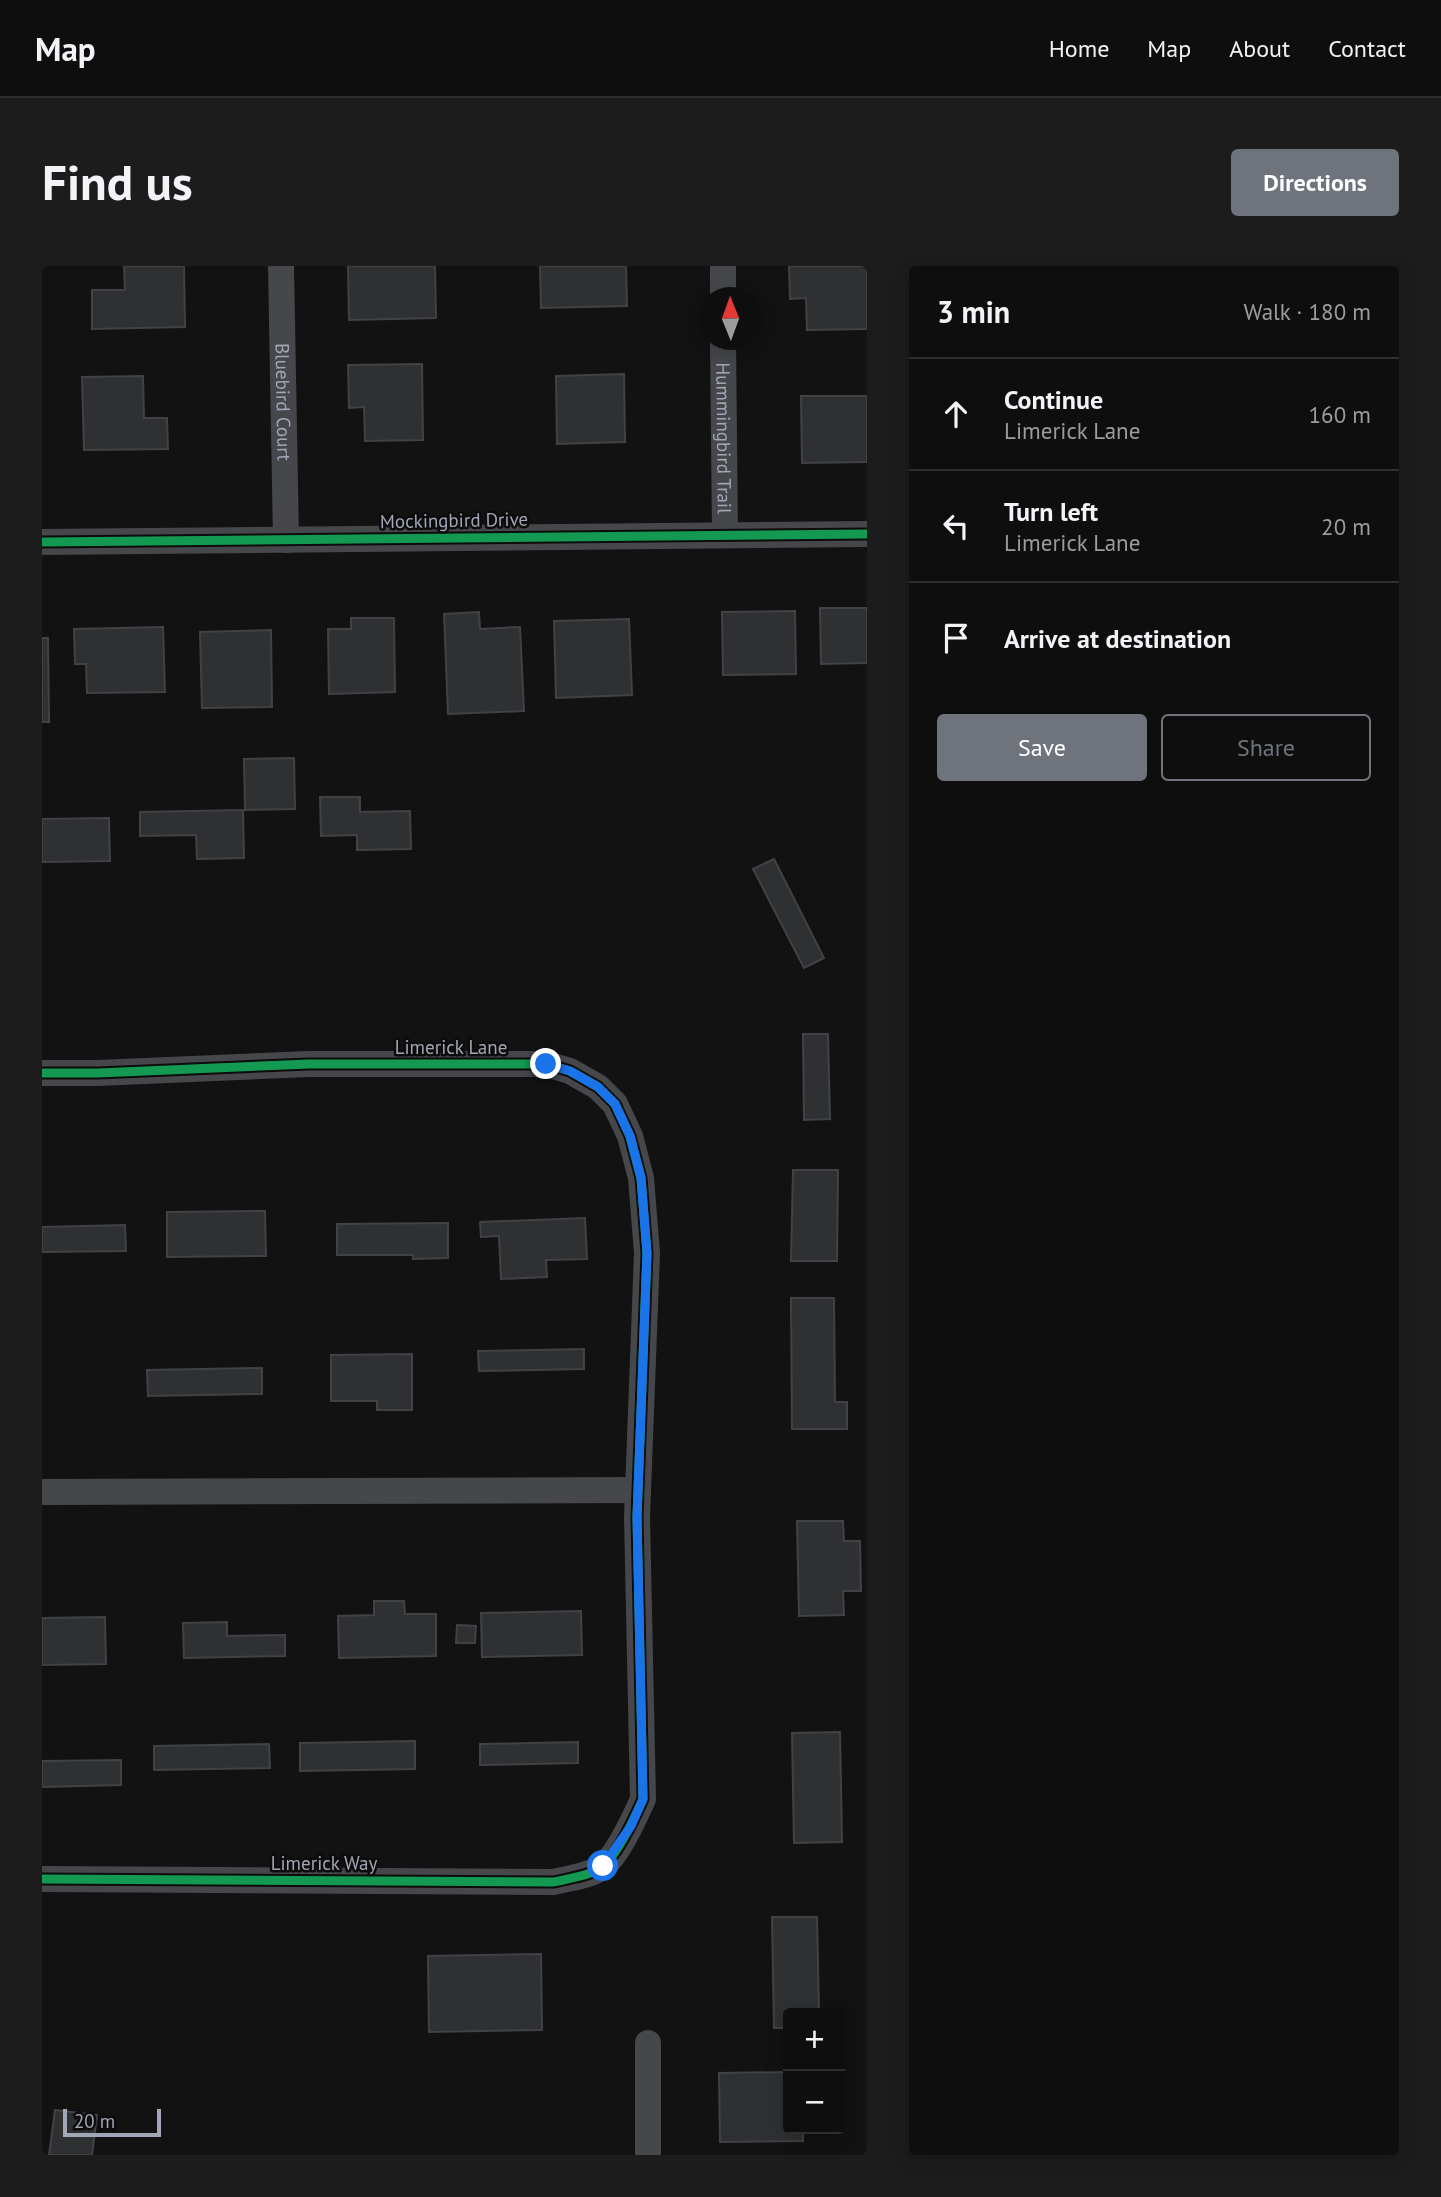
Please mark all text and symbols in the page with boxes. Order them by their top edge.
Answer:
text: Map [35,27,96,70]
text: Home [1049,33,1109,64]
text: Map [1147,33,1191,64]
text: About [1229,33,1290,64]
text: Contact [1328,33,1406,64]
button: Directions [1231,149,1399,216]
text: Find us [42,150,193,214]
north arrow [699,287,762,350]
text: 3 min [937,292,1010,331]
text: Walk · 180 m [1244,297,1371,326]
street label: Bluebird Court [270,343,297,462]
street label: Hummingbird Trail [711,362,737,514]
text: Continue [1004,383,1103,416]
icon: ahead [937,395,975,433]
text: 160 m [1309,400,1371,429]
text: Limerick Lane [1004,416,1140,445]
text: Turn left [1004,495,1098,528]
street label: Mockingbird Drive [380,507,528,533]
icon: left [937,507,975,545]
text: 20 m [1321,512,1371,541]
text: Limerick Lane [1004,528,1140,557]
icon: arrive [937,619,975,657]
text: Arrive at destination [1004,622,1231,655]
button: Save [937,714,1147,781]
button: Share [1161,714,1371,781]
street label: Limerick Lane [395,1035,507,1059]
route end [530,1048,561,1079]
route start [587,1850,618,1881]
street label: Limerick Way [271,1851,377,1875]
map controls [783,2008,846,2134]
button: + [783,2008,846,2071]
button: − [783,2071,846,2134]
scale bar [63,2106,161,2138]
text: 20 m [74,2109,115,2133]

